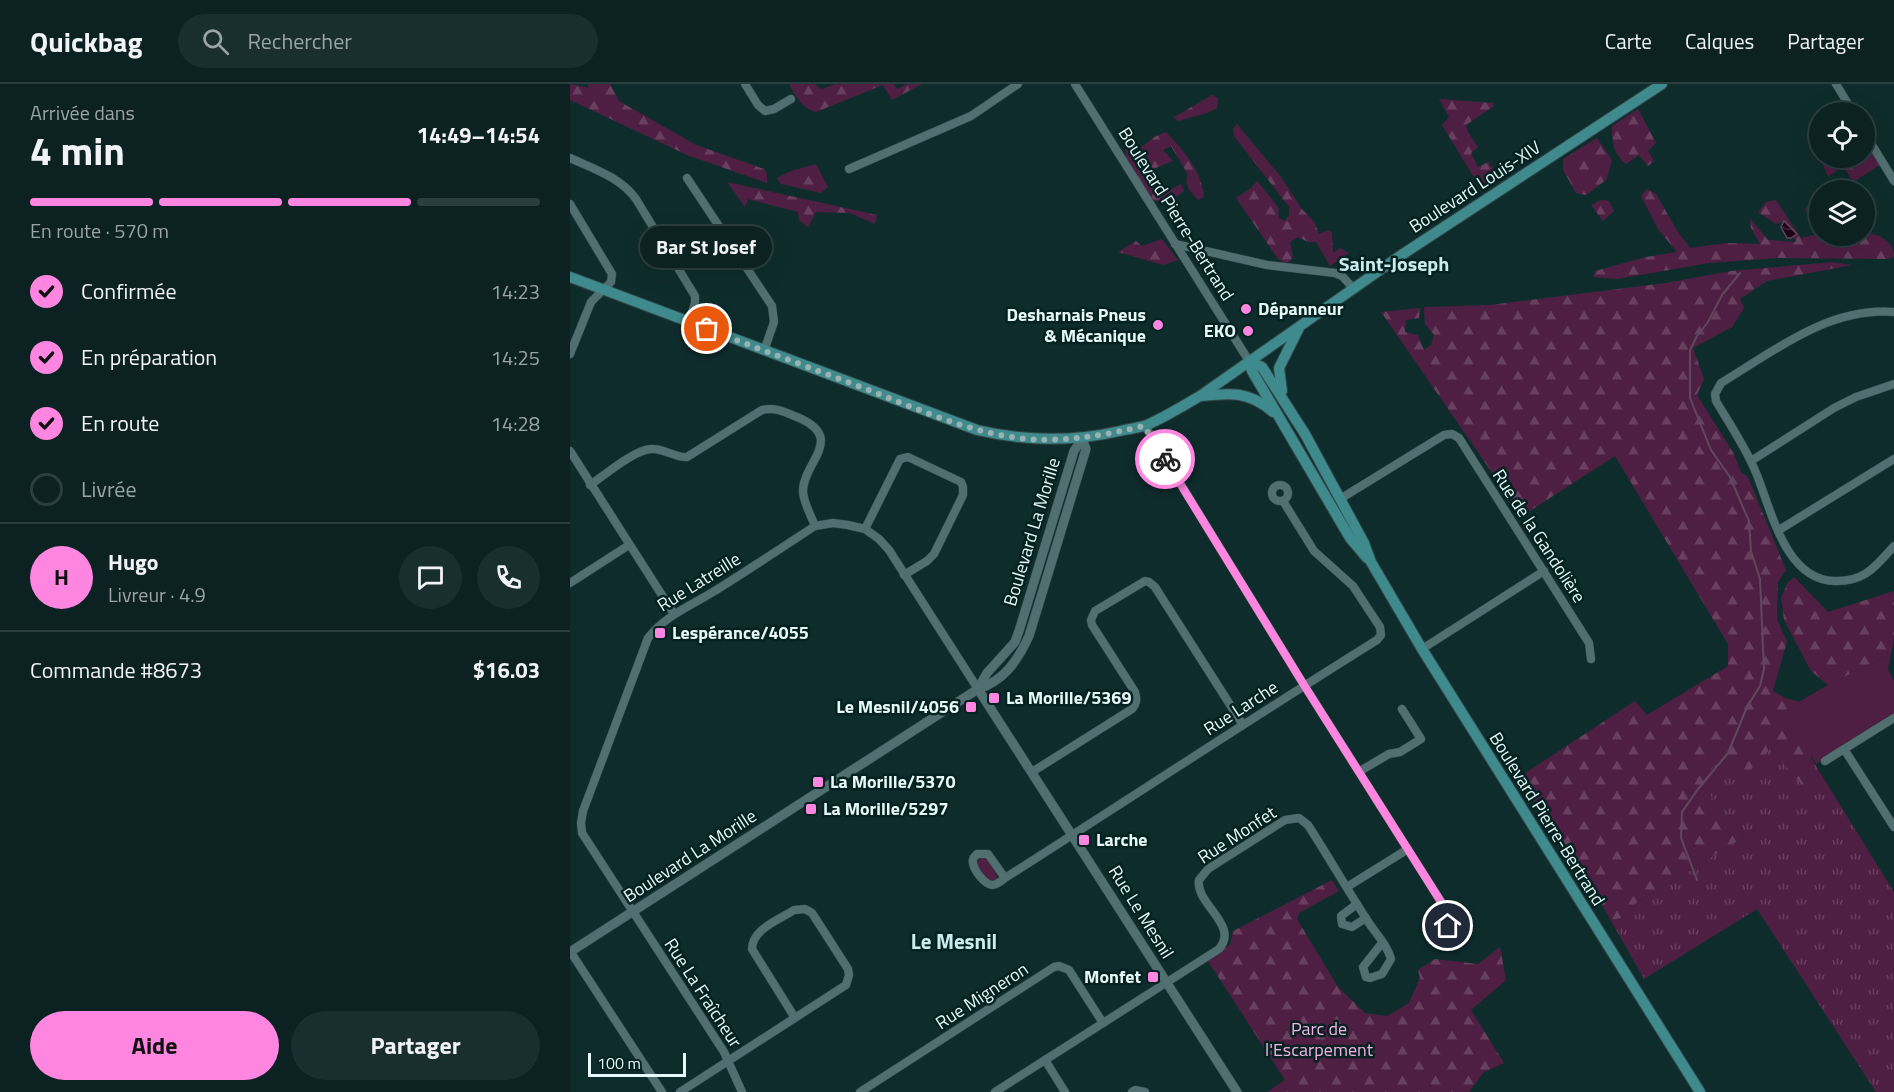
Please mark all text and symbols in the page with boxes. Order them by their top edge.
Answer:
search box [178,14,598,68]
text: Quickbag [30,20,142,63]
text: Rechercher [247,24,352,58]
icon: search [199,25,232,58]
text: Carte [1605,25,1652,57]
text: Calques [1685,25,1754,57]
text: Partager [1787,25,1864,57]
text: Arrivée dans [30,97,135,128]
map controls [1809,102,1875,246]
button: locate [1809,102,1875,168]
text: 14:49–14:54 [417,118,540,152]
text: 4 min [30,121,125,180]
street label: Boulevard Pierre-Bertrand [1112,122,1241,306]
street label: Boulevard Louis-XIV [1404,134,1546,239]
button: layers [1809,180,1875,246]
text: En route · 570 m [30,215,169,246]
callout: Bar St Josef [641,227,773,269]
text: Bar St Josef [656,231,756,262]
district label: Saint-Joseph [1339,248,1449,279]
text: Confirmée [81,274,177,308]
icon: check [30,275,63,308]
text: 14:23 [491,276,540,307]
place label: Dépanneur [1258,295,1344,322]
place label: Desharnais Pneus & Mécanique [1007,301,1146,349]
marker: Dépanneur [1239,302,1253,316]
pin [681,303,732,354]
icon: bag [690,312,723,345]
place label: EKO [1204,317,1236,344]
marker: Desharnais Pneus & Mécanique [1151,318,1165,332]
marker: EKO [1241,324,1255,338]
text: En préparation [81,340,217,374]
icon: check [30,341,63,374]
text: 14:25 [491,342,540,373]
text: En route [81,406,159,440]
icon: check [30,407,63,440]
text: 14:28 [491,408,540,439]
courier [1135,429,1195,489]
icon: bike [1149,443,1182,476]
street label: Boulevard La Morille [996,454,1067,609]
street label: Rue de la Gandolière [1486,464,1593,608]
text: Livrée [81,472,137,506]
text: Hugo [108,545,159,579]
street label: Rue Latreille [652,545,746,618]
button: chat [399,546,462,609]
button: phone [477,546,540,609]
text: H [54,560,69,594]
text: Livreur · 4.9 [108,579,206,610]
place label: Lespérance/4055 [672,619,809,646]
marker: Lespérance/4055 [653,626,667,640]
text: Commande #8673 [30,653,202,687]
text: $16.03 [473,653,540,687]
street label: Rue Larche [1198,673,1283,742]
place label: La Morille/5369 [1006,684,1132,711]
marker: La Morille/5369 [987,691,1001,705]
place label: Le Mesnil/4056 [836,693,959,720]
marker: Le Mesnil/4056 [964,700,978,714]
street label: Boulevard Pierre-Bertrand [1483,727,1612,911]
place label: La Morille/5370 [830,768,956,795]
marker: La Morille/5370 [811,775,825,789]
place label: La Morille/5297 [823,795,949,822]
street label: Rue Monfet [1192,799,1282,870]
street label: Boulevard La Morille [618,802,762,909]
marker: La Morille/5297 [804,802,818,816]
place label: Larche [1096,826,1148,853]
marker: Larche [1077,833,1091,847]
street label: Rue Le Mesnil [1102,860,1181,964]
pin [1422,900,1473,951]
icon: home [1431,909,1464,942]
district label: Le Mesnil [911,925,997,957]
street label: Rue La Fraîcheur [658,933,749,1053]
street label: Rue Migneron [930,955,1034,1036]
place label: Monfet [1084,963,1141,990]
marker: Monfet [1146,970,1160,984]
button: Aide [30,1011,279,1080]
button: Partager [291,1011,540,1080]
park label: Parc de l'Escarpement [1265,1015,1374,1063]
scale bar [588,1050,686,1078]
text: 100 m [597,1051,641,1075]

